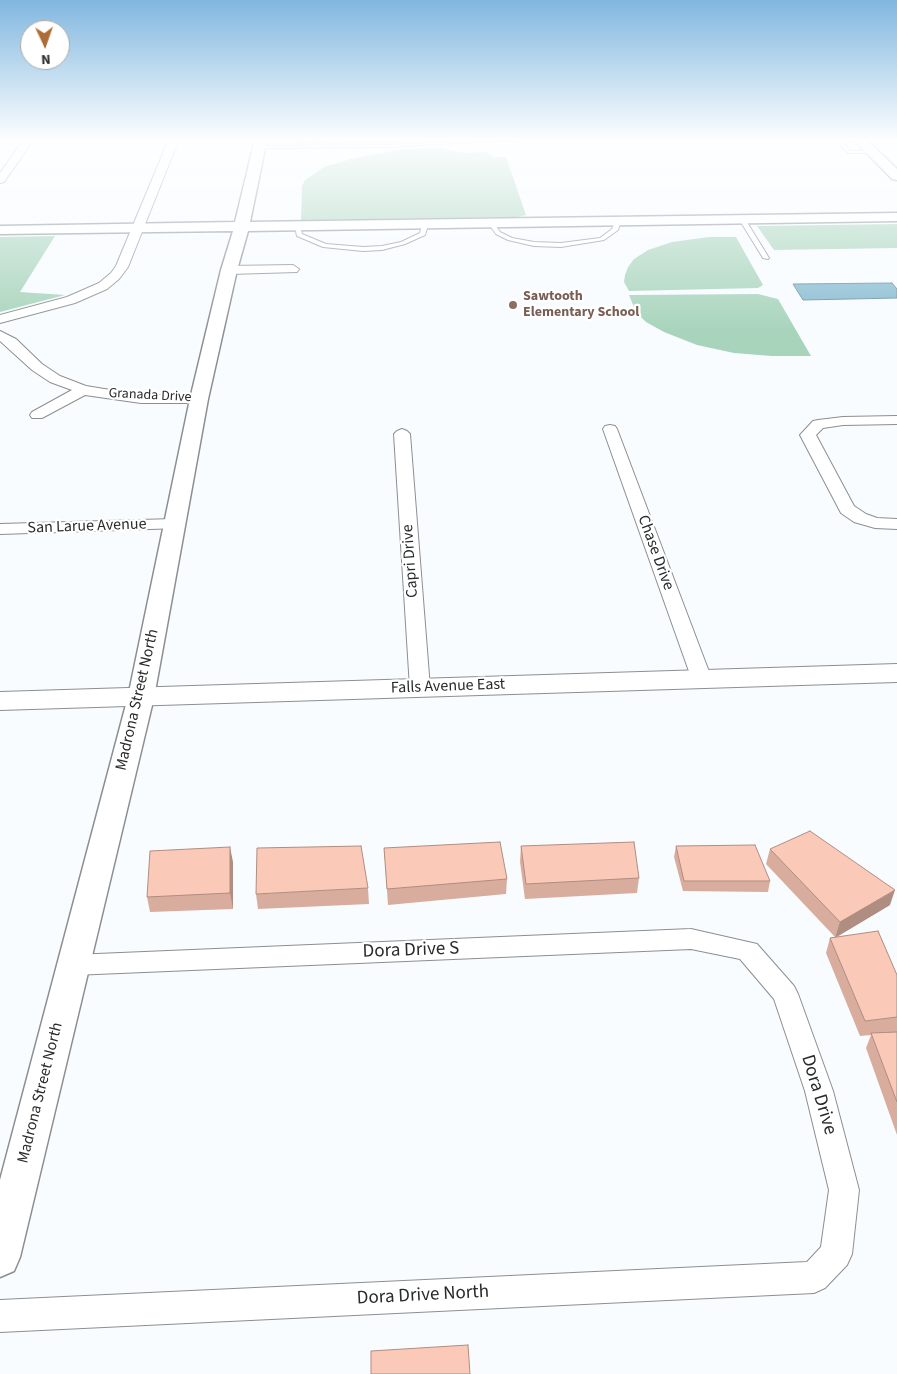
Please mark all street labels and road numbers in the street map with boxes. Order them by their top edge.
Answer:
street label: Granada Drive [108,385,192,407]
street label: Chase Drive [633,513,677,593]
street label: San Larue Avenue [27,515,147,539]
street label: Capri Drive [399,524,423,598]
street label: Madrona Street North [112,627,164,773]
street label: Falls Avenue East [391,675,505,699]
street label: Dora Drive S [362,938,460,964]
street label: Madrona Street North [14,1021,68,1165]
street label: Dora Drive [795,1052,841,1138]
street label: Dora Drive North [356,1281,490,1311]

